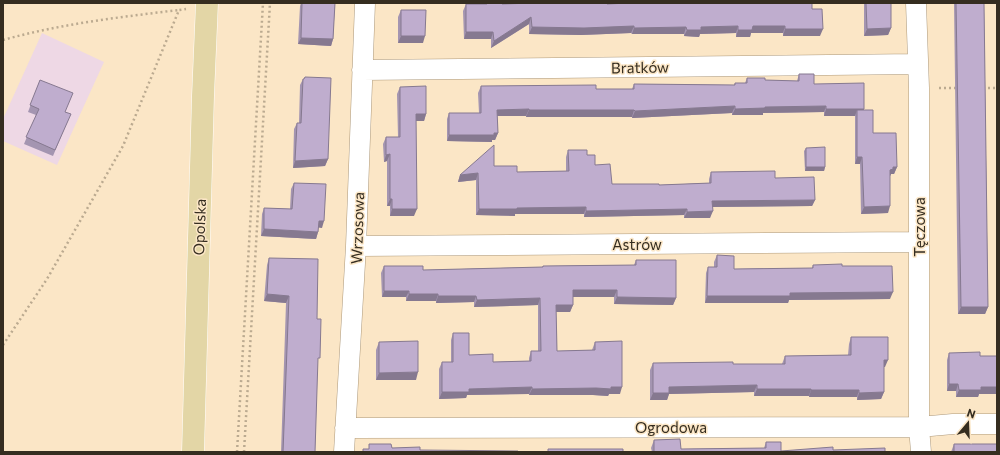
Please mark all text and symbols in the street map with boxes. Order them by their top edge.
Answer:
street label: Bratków [611,57,669,77]
street label: Wrzosowa [347,192,367,264]
street label: Tęczowa [910,197,928,257]
street label: Opolska [189,198,209,256]
street label: Astrów [612,235,662,253]
north arrow [948,403,988,443]
text: N [965,406,977,421]
street label: Ogrodowa [635,418,707,436]

